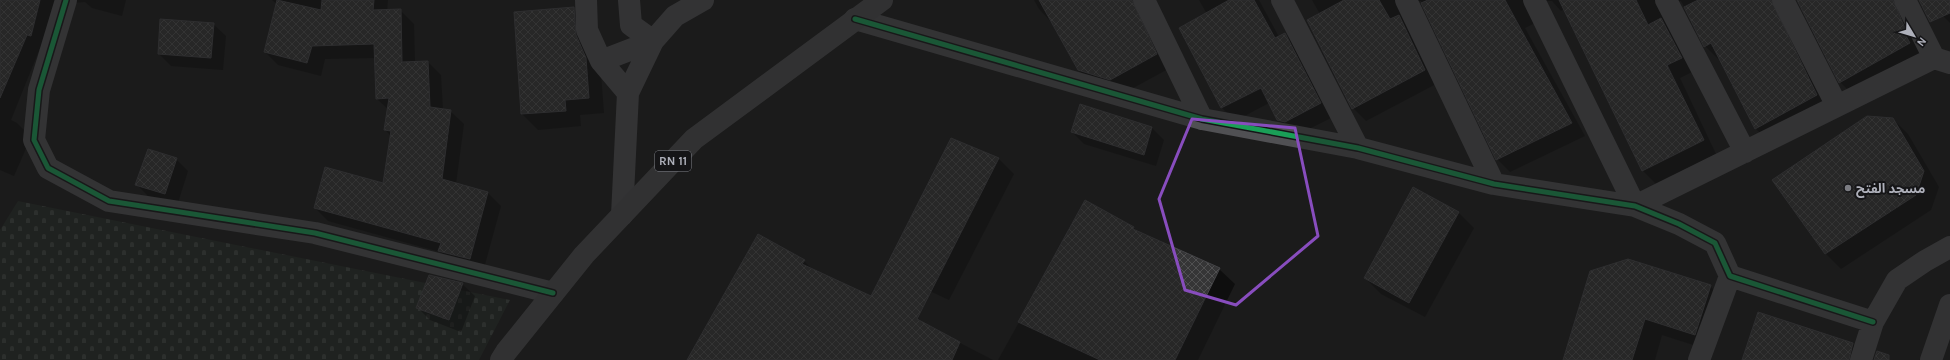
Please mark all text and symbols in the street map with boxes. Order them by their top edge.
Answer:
north arrow [1894,16,1934,56]
text: N [1914,35,1929,49]
road number: RN 11 [655,151,691,171]
place label: مسجد الفتح [1856,181,1925,198]
marker: مسجد الفتح [1843,183,1853,193]

